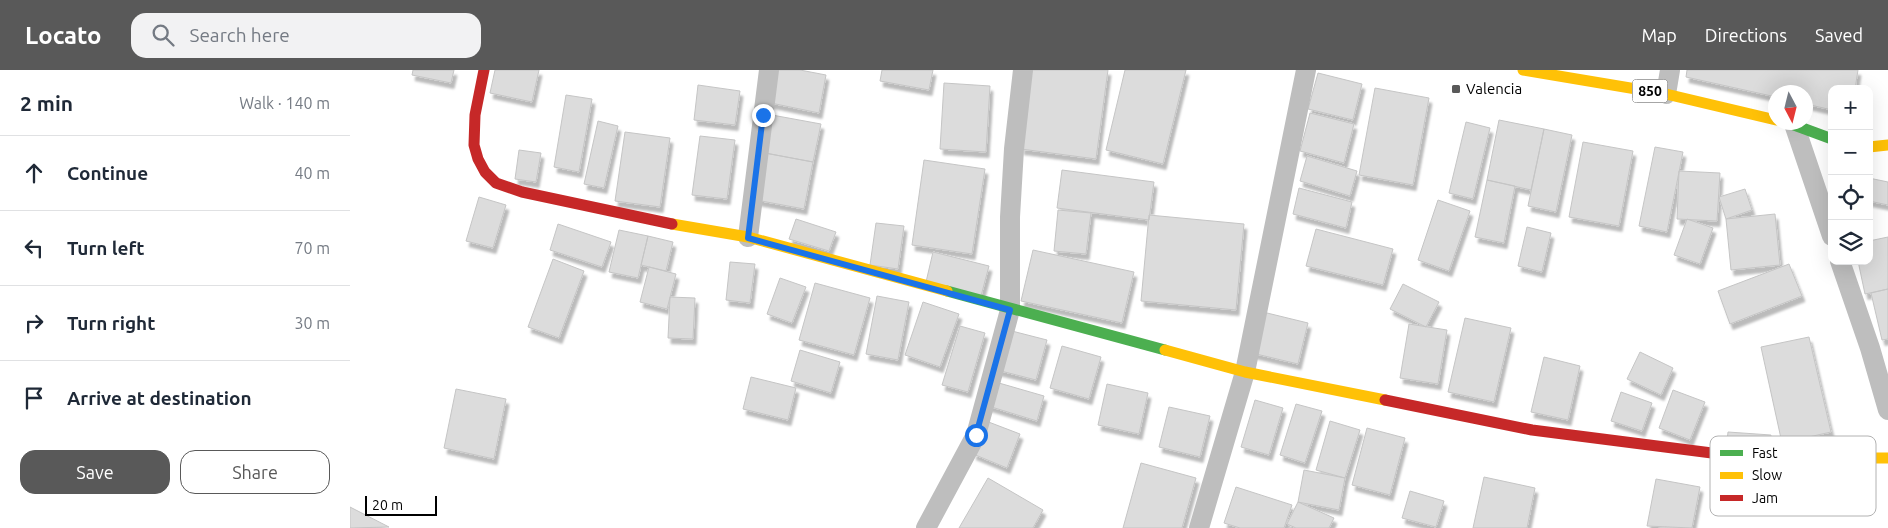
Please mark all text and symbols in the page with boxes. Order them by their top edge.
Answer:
search box [131,13,481,58]
icon: search [149,21,177,49]
text: Locato [25,22,101,49]
text: Search here [189,24,290,46]
text: Map [1641,25,1677,45]
text: Directions [1705,25,1787,45]
text: Saved [1815,25,1863,45]
place label: Valencia [1466,80,1522,97]
road number: 850 [1632,80,1668,102]
marker: Valencia [1450,83,1462,95]
north arrow [1768,85,1813,130]
map controls [1828,85,1873,265]
button: + [1828,85,1873,130]
text: 2 min [20,91,73,115]
text: Walk · 140 m [239,94,330,112]
route end [752,104,775,127]
button: − [1828,130,1873,175]
icon: ahead [20,159,48,187]
text: Continue [67,162,148,184]
text: 40 m [294,164,330,182]
button: locate [1828,175,1873,220]
button: layers [1828,220,1873,265]
icon: left [20,234,48,262]
text: Turn left [67,237,145,259]
text: 70 m [294,239,330,257]
icon: right [20,309,48,337]
text: Turn right [67,312,155,334]
text: 30 m [294,314,330,332]
icon: arrive [20,384,48,412]
text: Arrive at destination [67,387,252,409]
route start [965,424,988,447]
legend [1710,436,1876,516]
text: Fast [1752,445,1778,461]
button: Save [20,450,170,494]
button: Share [180,450,330,494]
text: Slow [1752,467,1782,483]
text: Jam [1752,490,1778,506]
scale bar [365,493,438,516]
text: 20 m [372,497,403,513]

